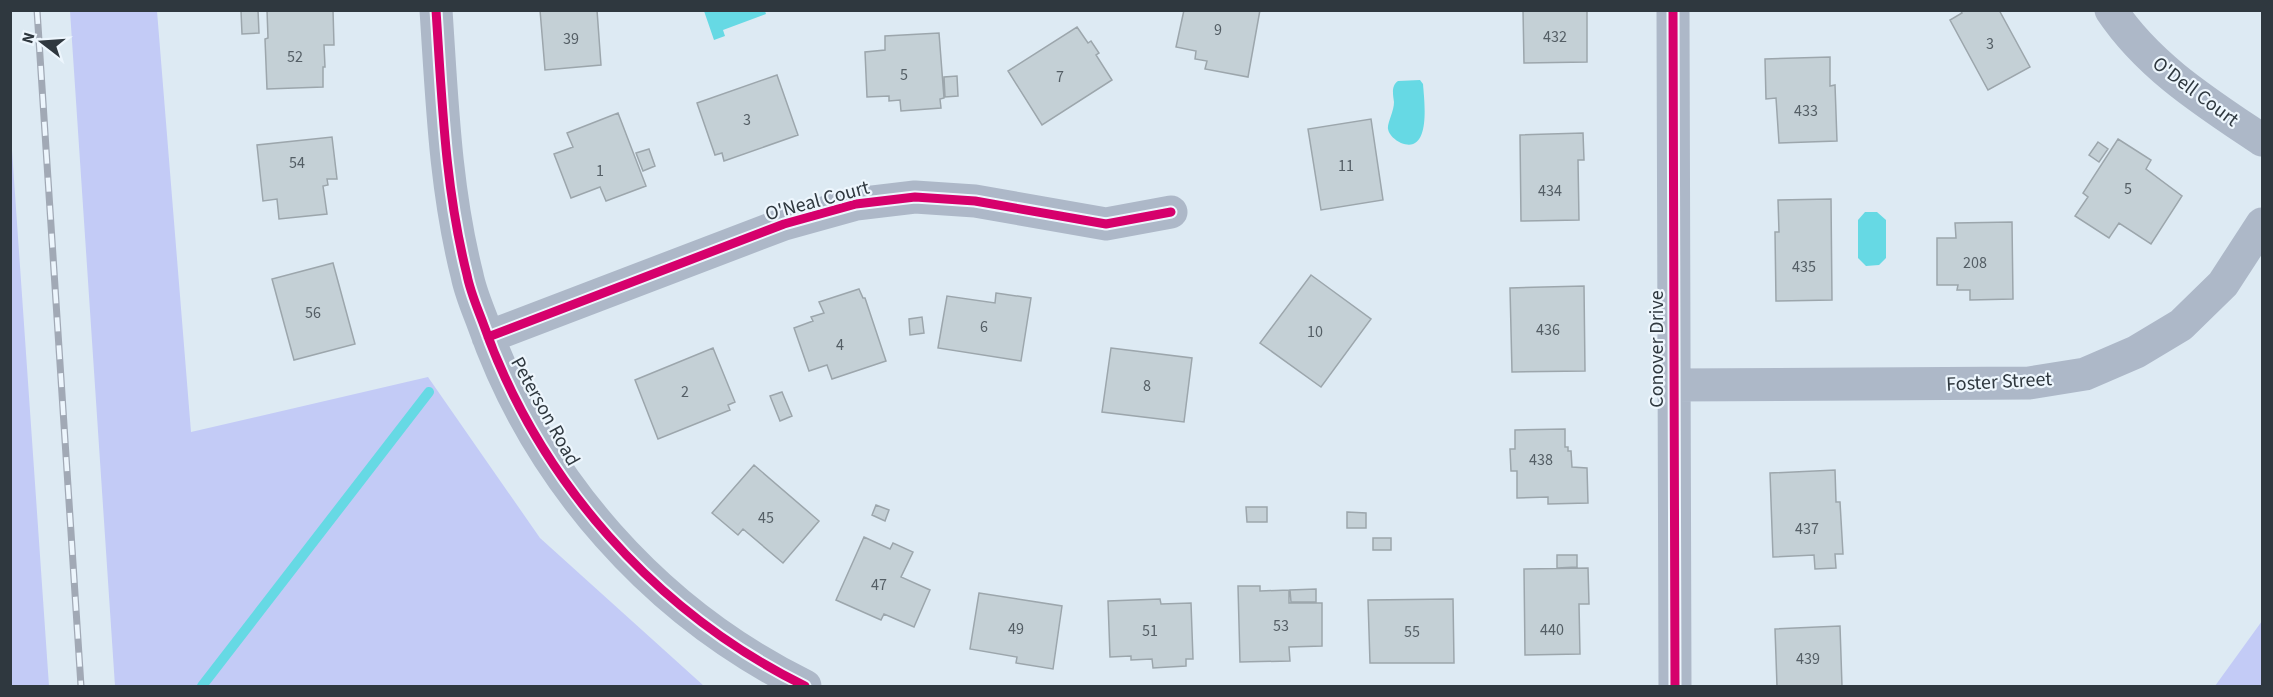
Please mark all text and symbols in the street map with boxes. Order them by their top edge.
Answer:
north arrow [12,12,72,72]
house number: 9 [1214,19,1222,41]
house number: 432 [1543,26,1567,48]
house number: 39 [563,28,579,50]
text: N [17,30,41,46]
house number: 3 [1986,33,1994,55]
house number: 52 [287,46,303,68]
street label: O'Dell Court [2146,50,2245,134]
house number: 5 [900,64,908,86]
house number: 7 [1056,66,1064,88]
house number: 433 [1794,100,1818,122]
house number: 3 [743,109,751,131]
house number: 54 [289,152,305,174]
house number: 11 [1338,155,1354,177]
house number: 1 [596,160,604,182]
street label: O'Neal Court [762,174,873,228]
house number: 5 [2124,178,2132,200]
house number: 434 [1538,180,1562,202]
house number: 208 [1963,252,1987,274]
house number: 435 [1792,256,1816,278]
street label: Conover Drive [1643,290,1671,408]
house number: 56 [305,302,321,324]
house number: 6 [980,316,988,338]
house number: 436 [1536,319,1560,341]
house number: 10 [1307,321,1323,343]
house number: 4 [836,334,844,356]
street label: Peterson Road [504,352,587,471]
street label: Foster Street [1945,365,2053,399]
house number: 8 [1143,375,1151,397]
house number: 2 [681,381,689,403]
house number: 438 [1529,449,1553,471]
house number: 45 [758,507,774,529]
house number: 437 [1795,518,1819,540]
house number: 47 [871,574,887,596]
house number: 53 [1273,615,1289,637]
house number: 49 [1008,618,1024,640]
house number: 440 [1540,619,1564,641]
house number: 51 [1142,620,1158,642]
house number: 55 [1404,621,1420,643]
house number: 439 [1796,648,1820,670]

